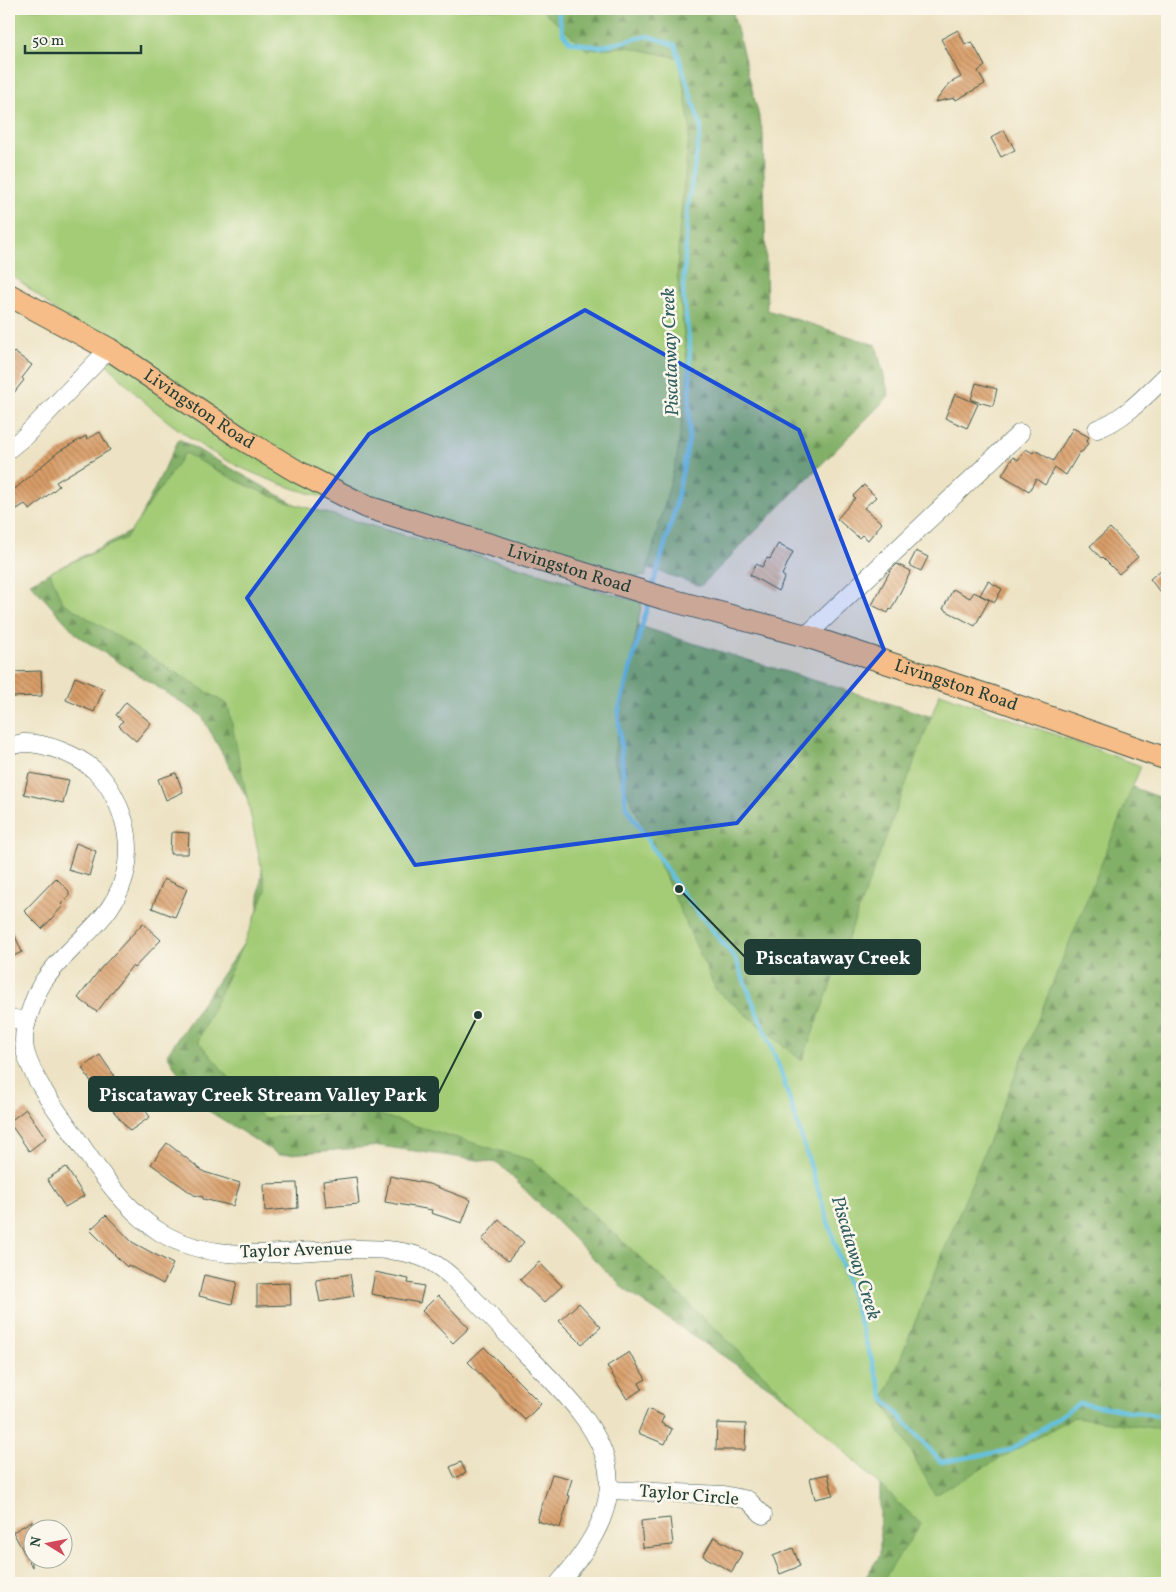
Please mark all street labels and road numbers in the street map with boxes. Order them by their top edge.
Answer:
street label: Livingston Road [138,363,259,456]
street label: Livingston Road [504,538,634,600]
street label: Livingston Road [891,653,1021,718]
street label: Taylor Avenue [239,1237,353,1265]
street label: Taylor Circle [638,1479,740,1513]

